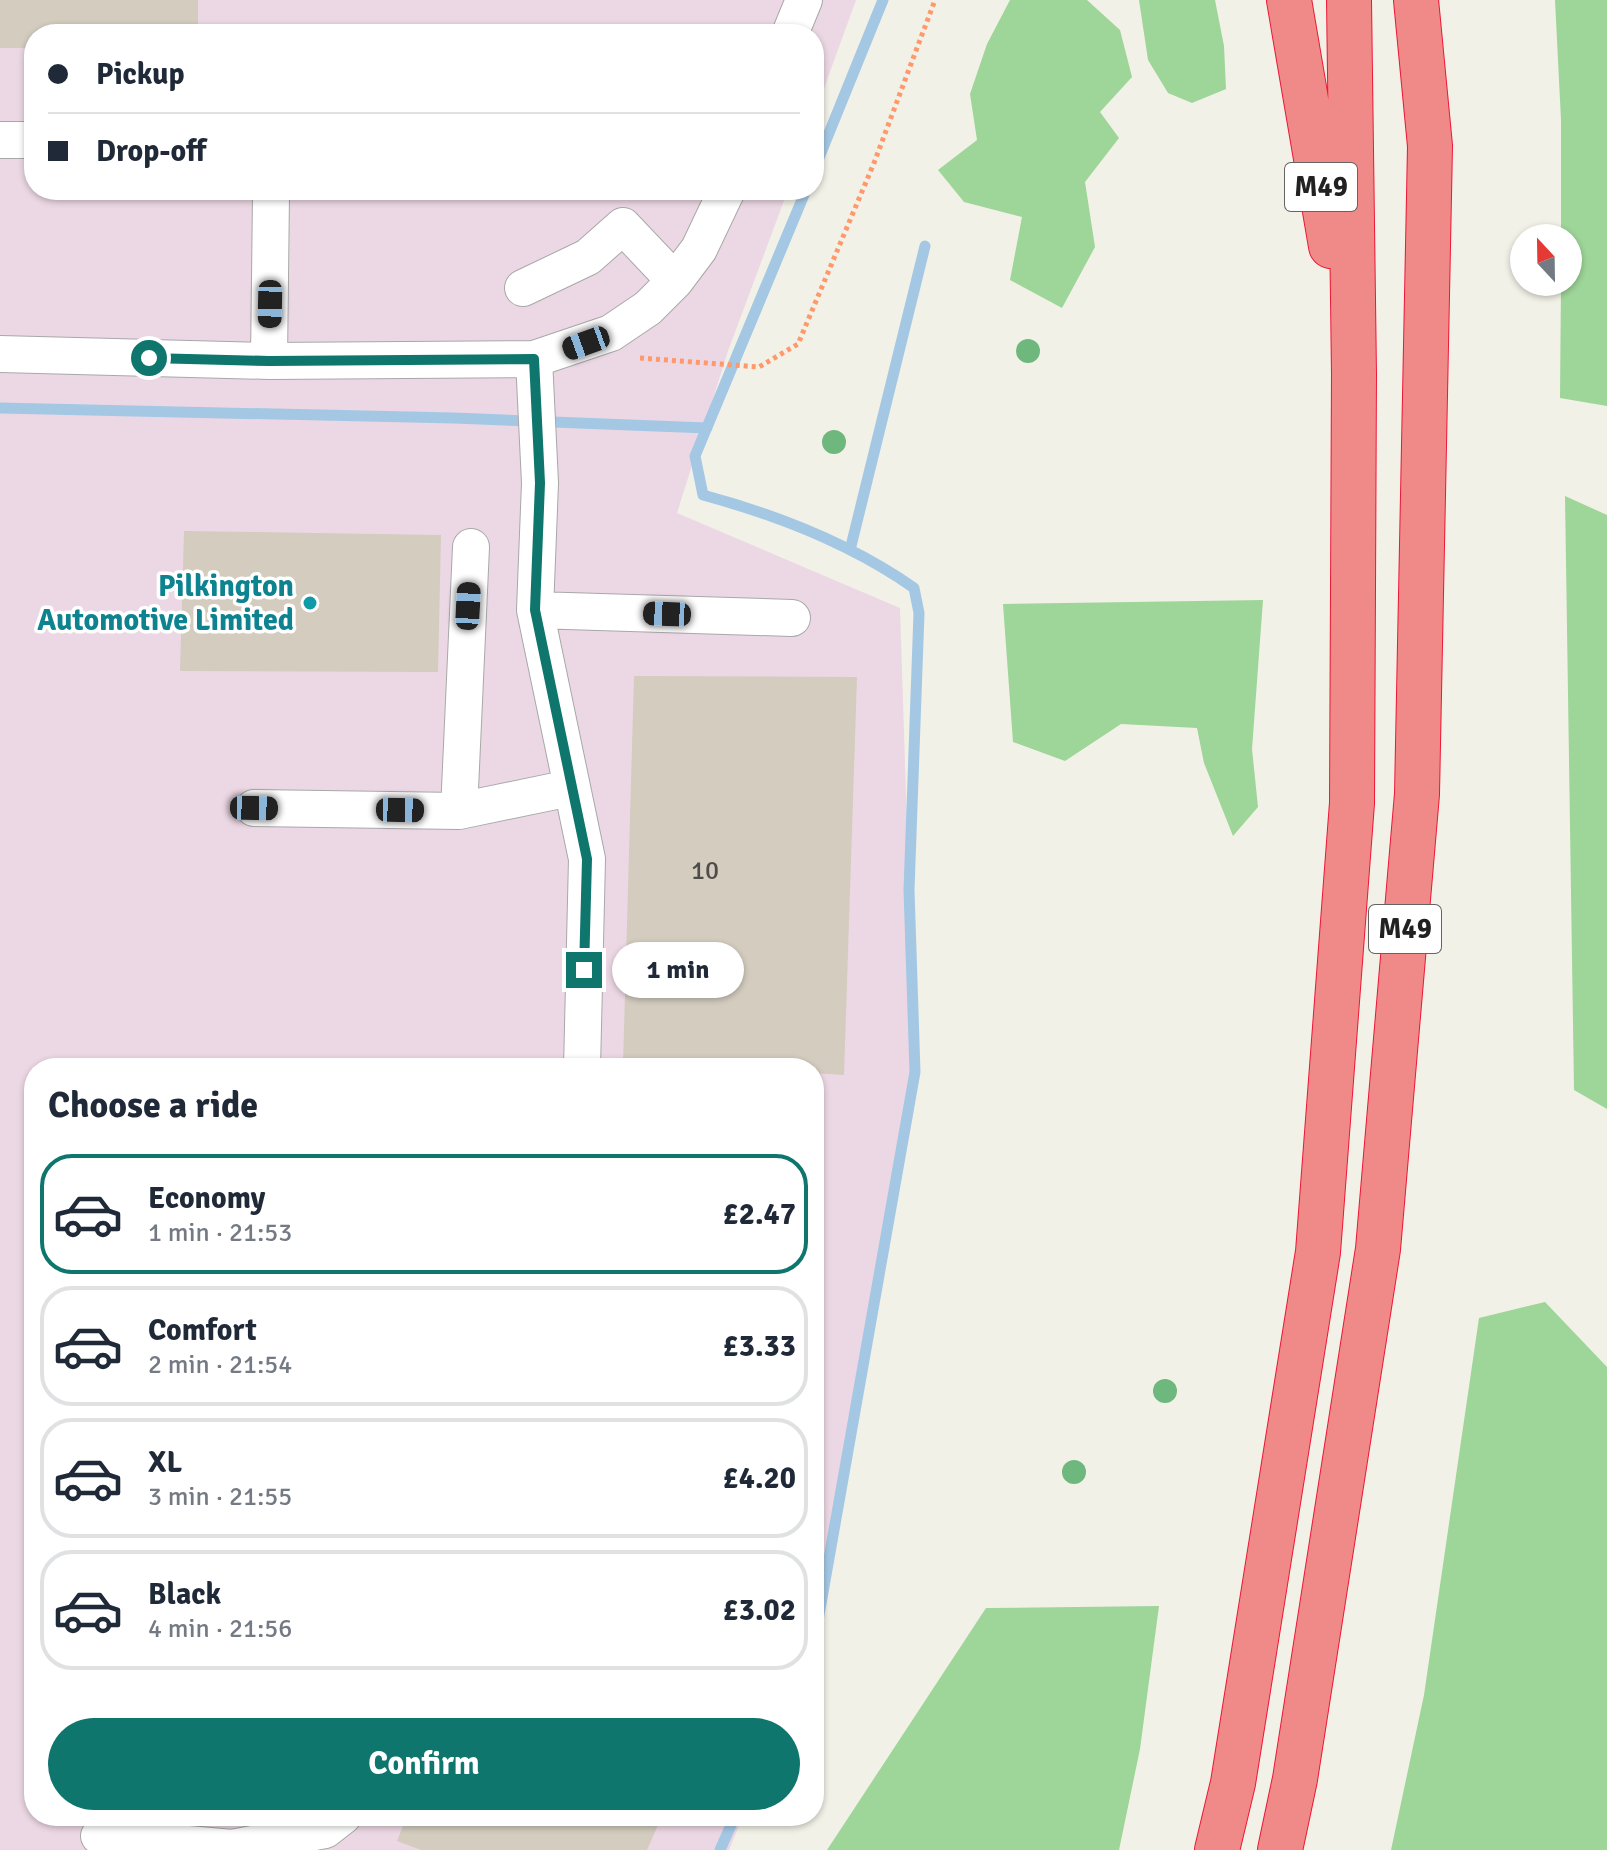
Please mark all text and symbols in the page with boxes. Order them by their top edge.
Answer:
text: Pickup [96,56,185,93]
text: Drop-off [96,133,206,170]
road number: M49 [1285,163,1357,211]
north arrow [1510,224,1582,296]
map controls [1510,224,1582,296]
car [258,280,282,328]
car [559,324,613,362]
route start [131,340,167,376]
place label: Pilkington Automotive Limited [37,568,294,639]
car [455,581,481,631]
marker: Pilkington Automotive Limited [301,594,319,612]
car [643,601,691,627]
car [230,796,278,820]
car [376,798,424,822]
house number: 10 [691,855,719,887]
road number: M49 [1369,905,1441,953]
callout: 1 min [612,942,744,998]
route end [566,952,602,988]
text: 1 min [647,954,709,986]
text: Choose a ride [48,1083,258,1128]
icon: car [52,1178,124,1250]
text: Economy [148,1180,265,1217]
text: £2.47 [723,1196,796,1233]
text: 1 min · 21:53 [148,1217,292,1249]
icon: car [52,1310,124,1382]
text: Comfort [148,1312,257,1349]
text: £3.33 [723,1328,796,1365]
text: 2 min · 21:54 [148,1349,292,1381]
icon: car [52,1442,124,1514]
text: XL [148,1444,182,1481]
text: £4.20 [723,1460,796,1497]
text: 3 min · 21:55 [148,1481,292,1513]
icon: car [52,1574,124,1646]
text: Black [148,1576,221,1613]
text: £3.02 [723,1592,796,1629]
text: 4 min · 21:56 [148,1613,292,1645]
button: Confirm [48,1718,800,1810]

